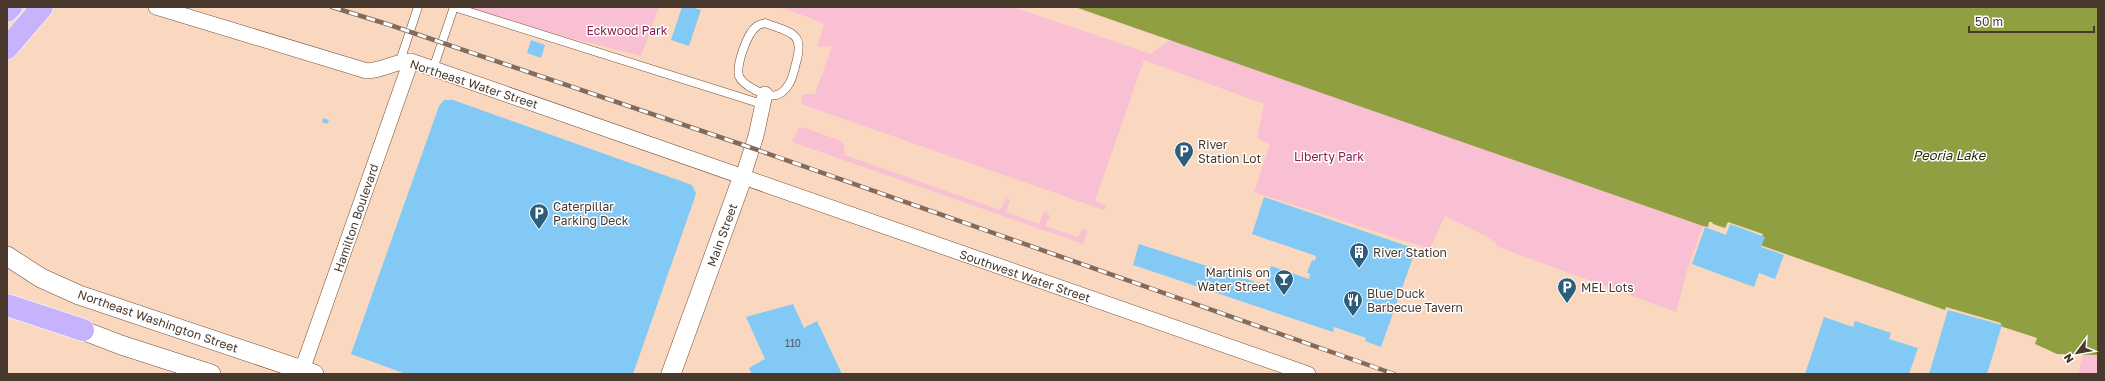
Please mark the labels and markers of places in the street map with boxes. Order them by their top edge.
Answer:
place label: River Station Lot [1198,137,1261,166]
parking icon: River Station Lot [1173,140,1195,168]
place label: Caterpillar Parking Deck [553,199,629,228]
parking icon: Caterpillar Parking Deck [528,202,550,230]
building icon: River Station [1348,241,1370,269]
place label: River Station [1373,245,1447,260]
place label: Martinis on Water Street [1197,265,1270,294]
bar icon: Martinis on Water Street [1273,268,1295,296]
parking icon: MEL Lots [1556,276,1578,304]
place label: MEL Lots [1581,280,1634,295]
place label: Blue Duck Barbecue Tavern [1367,286,1463,315]
restaurant icon: Blue Duck Barbecue Tavern [1342,289,1364,317]

